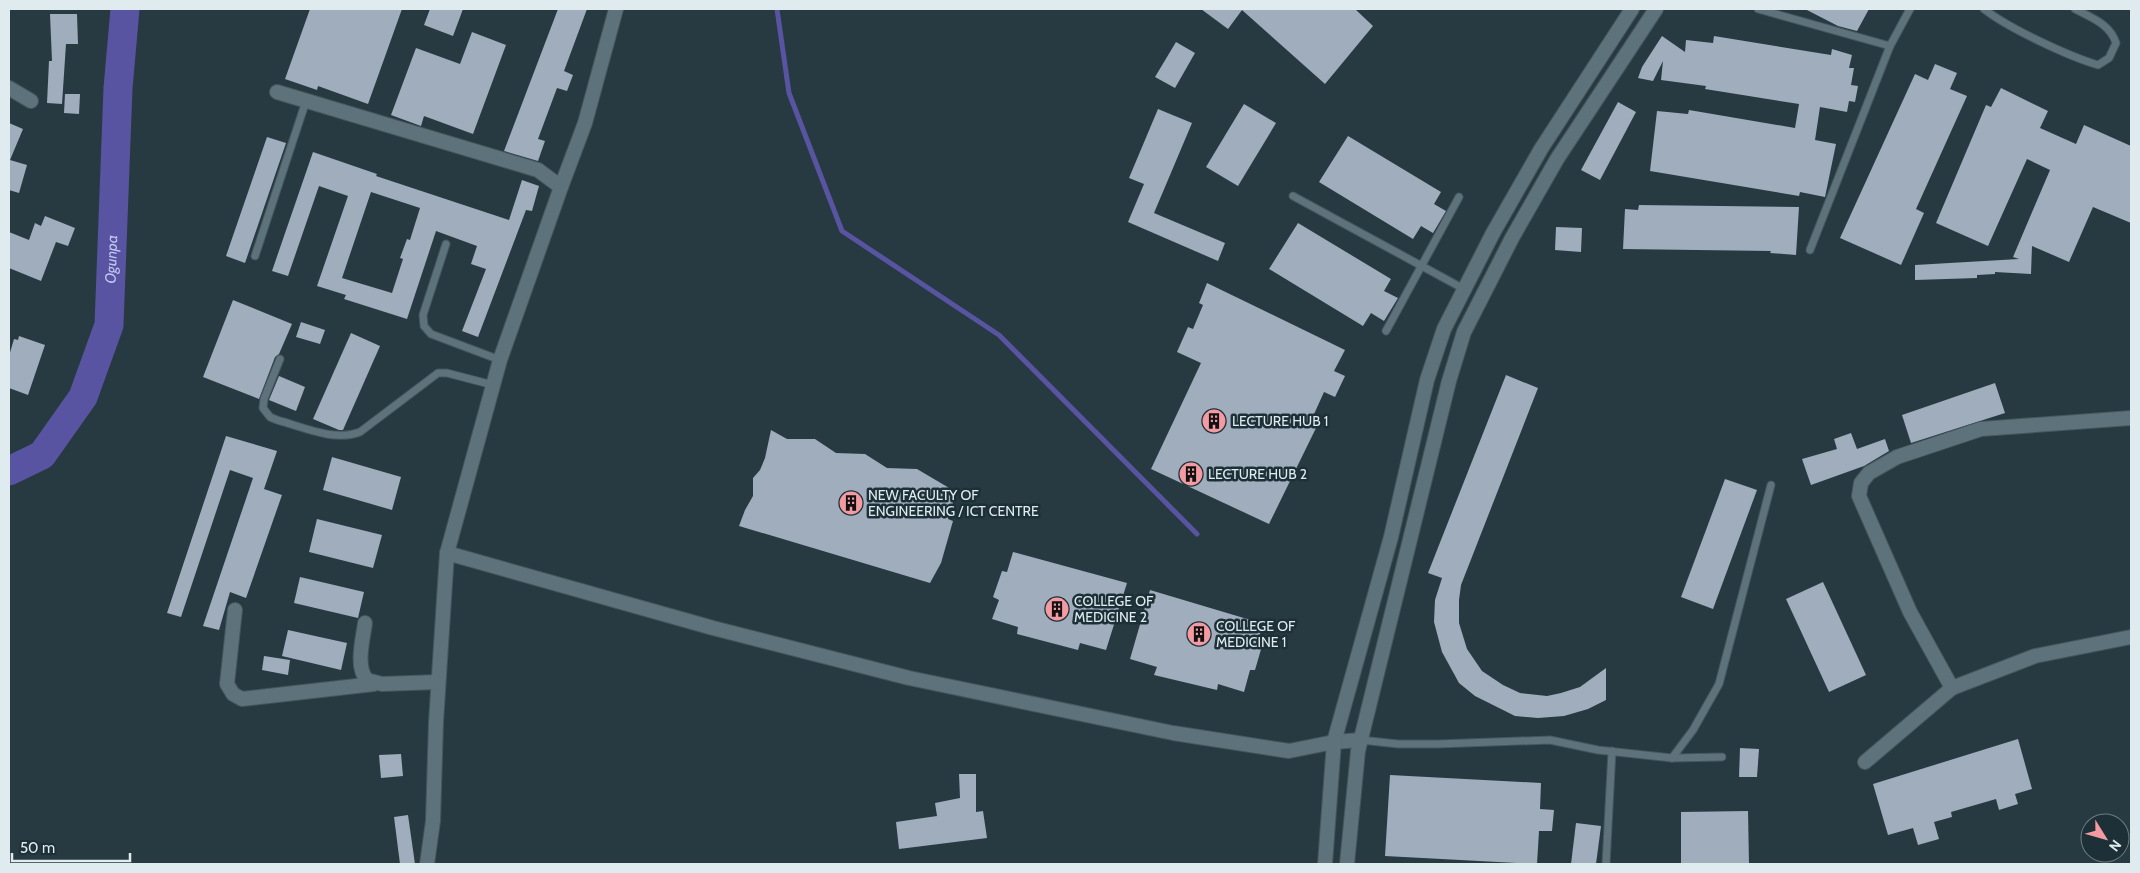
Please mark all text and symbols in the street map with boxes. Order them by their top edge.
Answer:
water label: Ogunpa [102,235,121,284]
building icon: LECTURE HUB 1 [1201,408,1227,434]
place label: LECTURE HUB 1 [1232,412,1328,430]
building icon: LECTURE HUB 2 [1178,461,1204,487]
place label: LECTURE HUB 2 [1208,465,1307,483]
place label: NEW FACULTY OF ENGINEERING / ICT CENTRE [868,486,1039,520]
building icon: NEW FACULTY OF ENGINEERING / ICT CENTRE [838,490,864,516]
place label: COLLEGE OF MEDICINE 2 [1074,592,1154,626]
building icon: COLLEGE OF MEDICINE 2 [1044,596,1070,622]
place label: COLLEGE OF MEDICINE 1 [1216,617,1296,651]
building icon: COLLEGE OF MEDICINE 1 [1186,621,1212,647]
north arrow [2080,813,2130,863]
scale bar [12,830,130,862]
text: N [2105,836,2126,855]
text: 50 m [20,839,55,857]

